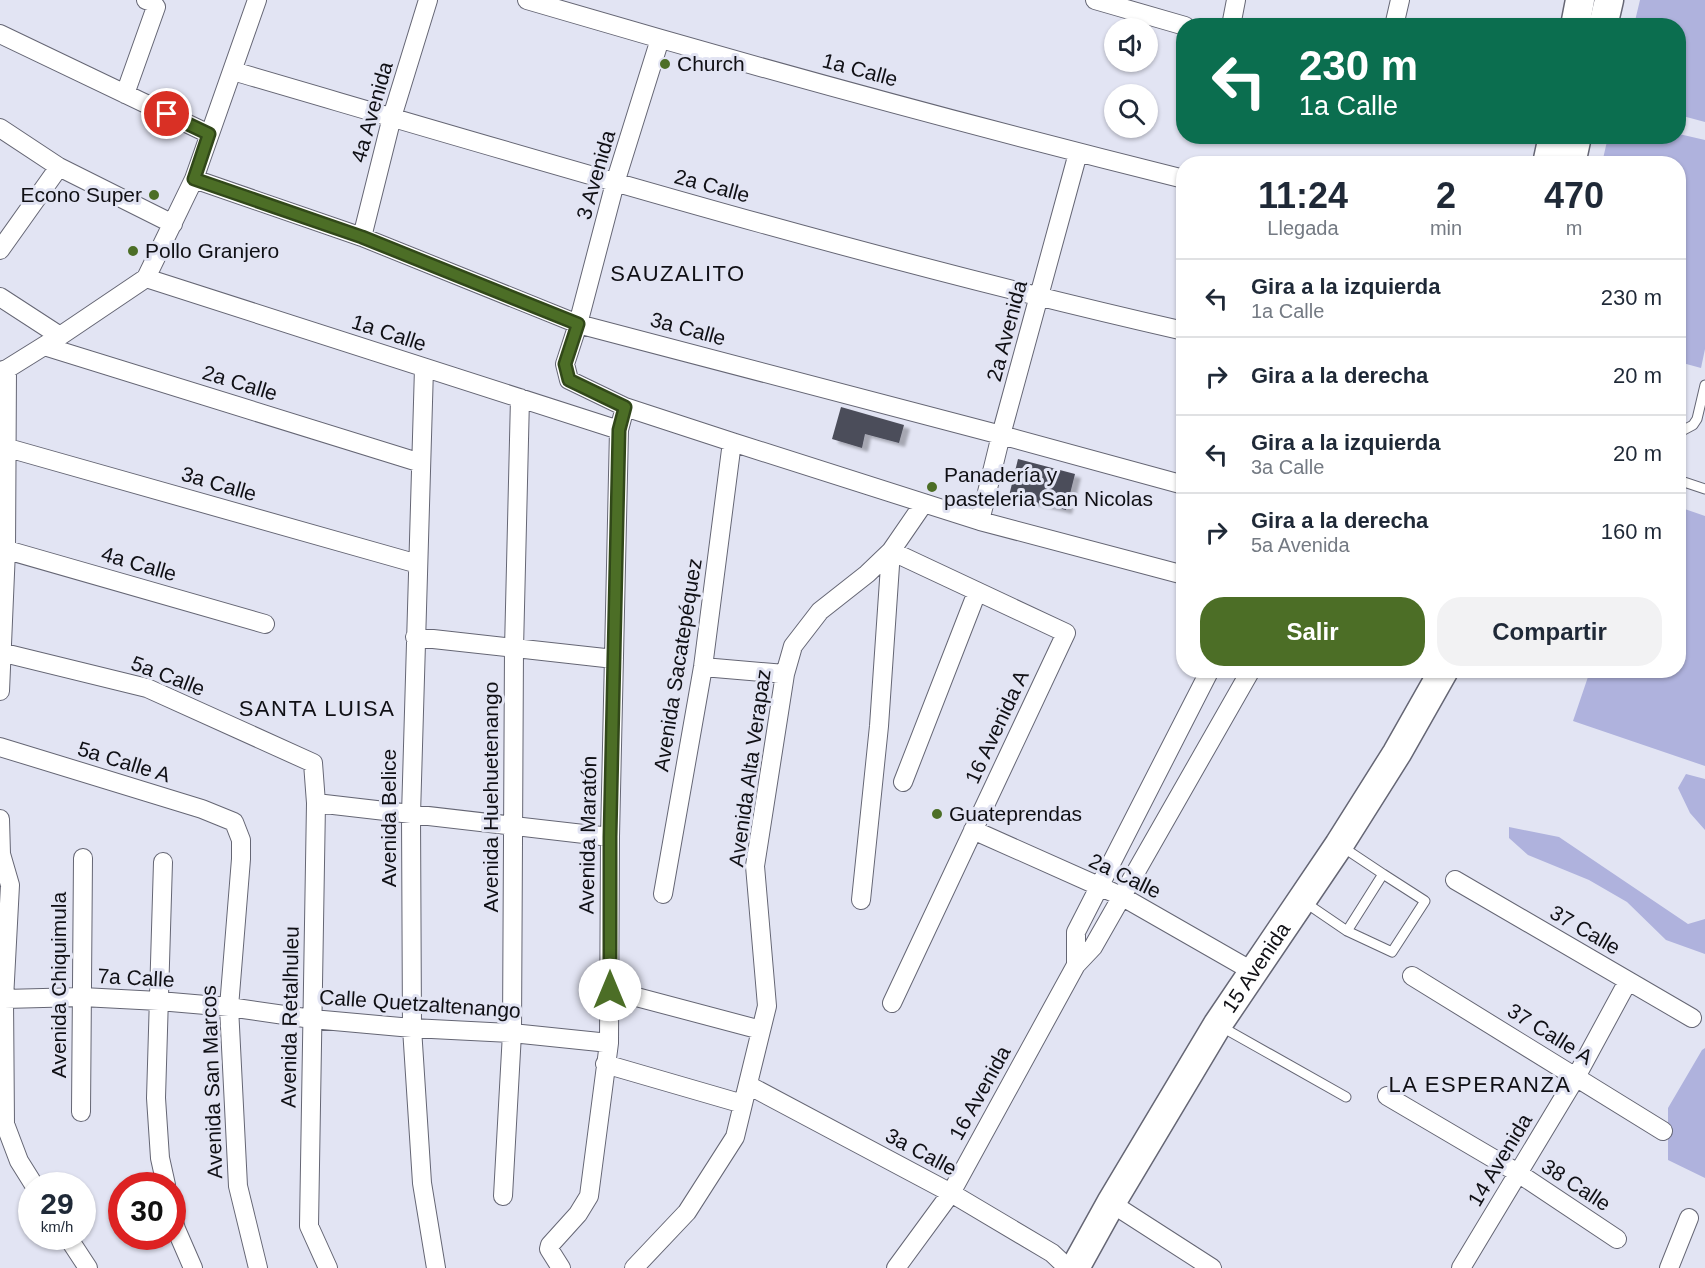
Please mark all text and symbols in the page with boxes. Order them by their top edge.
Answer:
map controls [1104,18,1158,138]
button: sound [1104,18,1158,72]
icon: left [1200,42,1278,120]
text: 230 m [1299,42,1418,89]
street label: 1a Calle [820,48,900,91]
place label: Church [677,52,745,75]
marker: Church [658,57,672,71]
street label: 4a Avenida [346,59,397,165]
button: search [1104,84,1158,138]
pin [141,88,192,139]
text: 1a Calle [1299,91,1398,121]
icon: arrive [150,97,183,130]
street label: 3 Avenida [572,127,619,222]
street label: 2a Calle [672,164,752,207]
text: 11:24 [1258,175,1348,216]
text: 2 [1436,175,1456,216]
text: 470 [1544,175,1604,216]
place label: Econo Super [21,183,142,206]
marker: Econo Super [147,188,161,202]
text: Llegada [1267,217,1339,239]
text: min [1430,217,1462,239]
text: m [1566,217,1582,239]
place label: Pollo Granjero [145,239,279,262]
marker: Pollo Granjero [126,244,140,258]
district label: SAUZALITO [610,261,746,286]
text: Gira a la izquierda [1251,274,1441,299]
street label: 2a Avenida [982,278,1031,384]
icon: left [1200,282,1233,315]
text: 230 m [1601,285,1662,310]
text: 1a Calle [1251,300,1324,322]
street label: 3a Calle [648,307,728,350]
street label: 1a Calle [349,310,429,355]
street label: 2a Calle [200,360,280,405]
icon: right [1200,360,1233,393]
text: Gira a la derecha [1251,363,1428,388]
text: 20 m [1613,363,1662,388]
text: Gira a la izquierda [1251,430,1441,455]
icon: left [1200,438,1233,471]
text: 20 m [1613,441,1662,466]
text: 3a Calle [1251,456,1324,478]
street label: 3a Calle [179,462,259,505]
place label: Panadería y pasteleria San Nicolas [944,463,1153,510]
marker: Panadería y pasteleria San Nicolas [925,480,939,494]
text: Gira a la derecha [1251,508,1428,533]
icon: right [1200,516,1233,549]
text: 160 m [1601,519,1662,544]
text: 5a Avenida [1251,534,1350,556]
street label: 4a Calle [99,542,179,585]
street label: Avenida Sacatepéquez [649,557,706,773]
button: Salir [1200,597,1425,666]
button: Compartir [1437,597,1662,666]
street label: 5a Calle [128,651,208,700]
street label: 16 Avenida A [960,667,1033,787]
street label: Avenida Alta Verapaz [724,668,775,868]
street label: Avenida Huehuetenango [479,682,502,912]
district label: SANTA LUISA [239,696,395,721]
street label: 5a Calle A [75,737,173,787]
street label: Avenida Belice [377,749,400,887]
street label: Avenida Maratón [575,756,600,914]
place label: Guateprendas [949,802,1082,825]
marker: Guateprendas [930,807,944,821]
street label: 2a Calle [1086,848,1165,903]
street label: Avenida Chiquimula [47,891,70,1078]
street label: 37 Calle [1546,900,1624,959]
street label: 15 Avenida [1217,918,1294,1017]
street label: Avenida Retalhuleu [276,926,303,1108]
position arrow [578,958,642,1022]
street label: 7a Calle [97,964,175,991]
street label: Avenida San Marcos [197,985,226,1179]
street label: Calle Quetzaltenango [318,985,522,1022]
street label: 37 Calle A [1504,998,1597,1069]
street label: 16 Avenida [944,1042,1015,1144]
district label: LA ESPERANZA [1388,1072,1572,1097]
street label: 14 Avenida [1463,1109,1536,1210]
street label: 3a Calle [882,1123,961,1180]
street label: 38 Calle [1538,1154,1615,1215]
speed limit sign: 30 [108,1172,186,1250]
text: 29 [40,1187,74,1220]
text: km/h [41,1218,73,1235]

